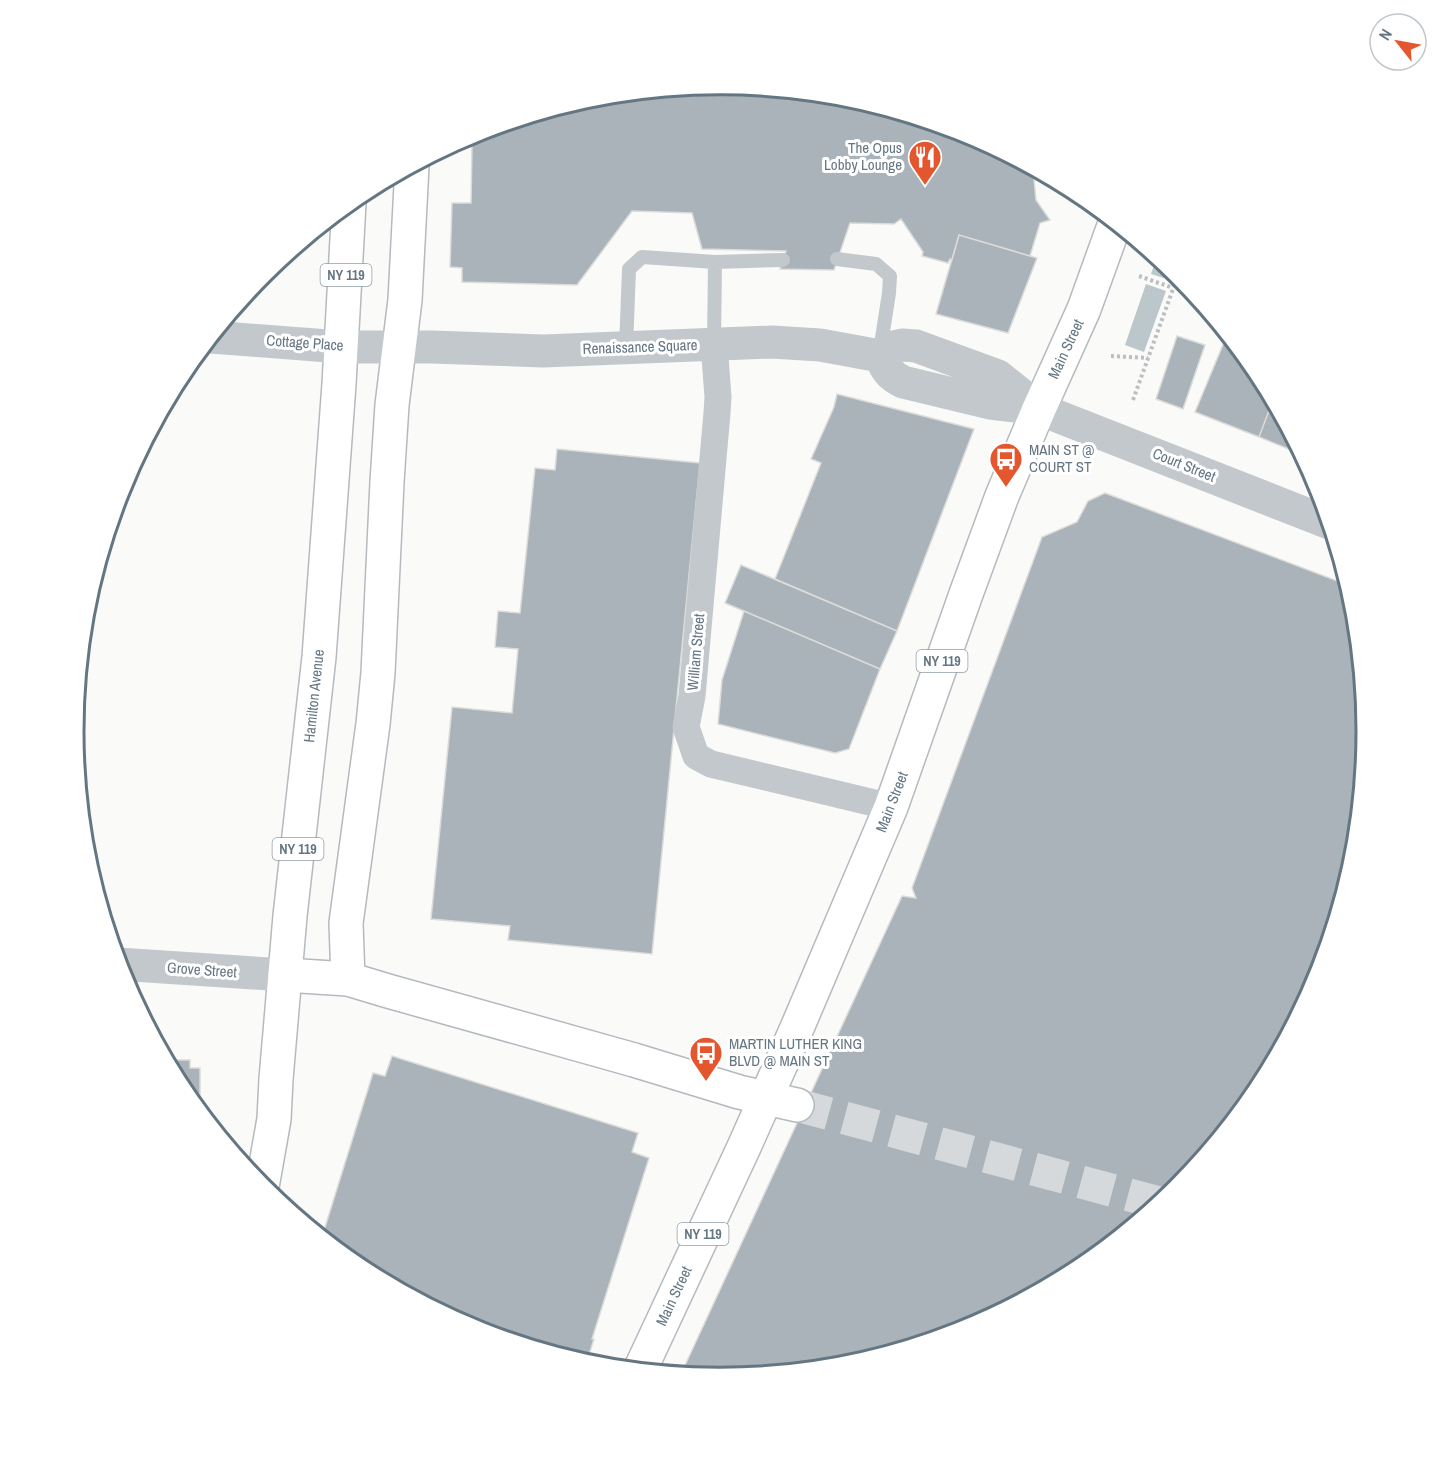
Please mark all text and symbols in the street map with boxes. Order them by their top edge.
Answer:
north arrow [1368,12,1428,72]
text: N [1373,25,1397,44]
place label: The Opus Lobby Lounge [824,137,902,175]
restaurant icon: The Opus Lobby Lounge [907,139,943,186]
road number: NY 119 [320,264,372,286]
street label: Main Street [1043,315,1089,382]
street label: Cottage Place [266,329,344,356]
street label: Renaissance Square [582,334,698,359]
place label: MAIN ST @ COURT ST [1029,439,1095,477]
bus stop icon: MAIN ST @ COURT ST [988,441,1024,488]
street label: Court Street [1150,442,1219,487]
street label: William Street [682,612,709,691]
street label: Hamilton Avenue [298,648,329,744]
road number: NY 119 [916,650,968,672]
street label: Main Street [870,768,913,835]
road number: NY 119 [272,838,324,860]
street label: Grove Street [167,957,238,982]
place label: MARTIN LUTHER KING BLVD @ MAIN ST [729,1033,862,1071]
bus stop icon: MARTIN LUTHER KING BLVD @ MAIN ST [688,1035,724,1082]
road number: NY 119 [678,1223,728,1245]
street label: Main Street [651,1262,697,1329]

